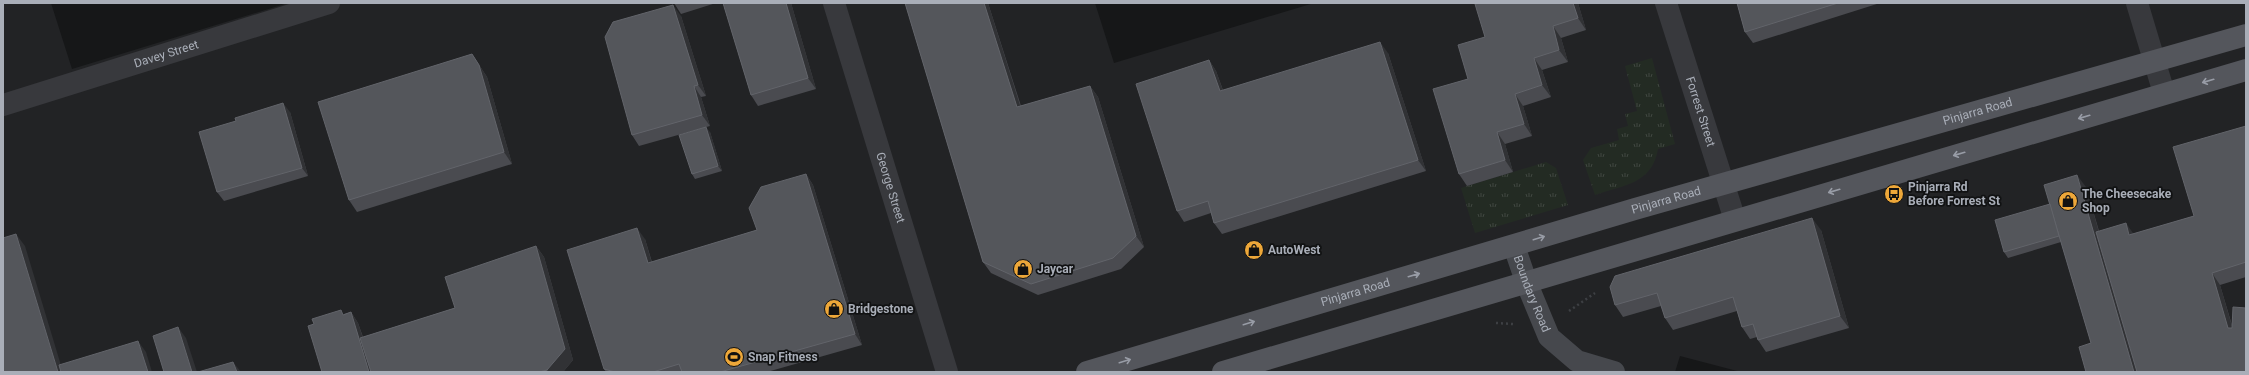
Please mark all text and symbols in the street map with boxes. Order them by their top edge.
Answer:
street label: Davey Street [132,37,200,71]
street label: Forrest Street [1683,75,1718,148]
one-way arrow [2202,77,2215,85]
street label: Pinjarra Road [1941,95,2014,128]
one-way arrow [2077,114,2090,121]
street label: George Street [873,150,908,225]
one-way arrow [1953,151,1966,158]
place label: Pinjarra Rd Before Forrest St [1908,180,2000,208]
bus stop icon: Pinjarra Rd Before Forrest St [1883,183,1905,205]
street label: Pinjarra Road [1630,184,1702,217]
place label: The Cheesecake Shop [2082,187,2172,215]
one-way arrow [1828,188,1841,195]
shop icon: The Cheesecake Shop [2057,190,2079,212]
one-way arrow [1532,234,1545,241]
shop icon: AutoWest [1243,239,1265,261]
place label: AutoWest [1268,243,1320,257]
street label: Boundary Road [1511,254,1553,334]
shop icon: Jaycar [1012,258,1034,280]
place label: Jaycar [1037,262,1074,276]
one-way arrow [1407,271,1420,278]
street label: Pinjarra Road [1319,275,1392,309]
shop icon: Bridgestone [823,298,845,320]
place label: Bridgestone [848,302,914,316]
one-way arrow [1242,319,1255,326]
sports icon: Snap Fitness [723,346,745,368]
place label: Snap Fitness [748,350,818,364]
one-way arrow [1118,357,1131,364]

